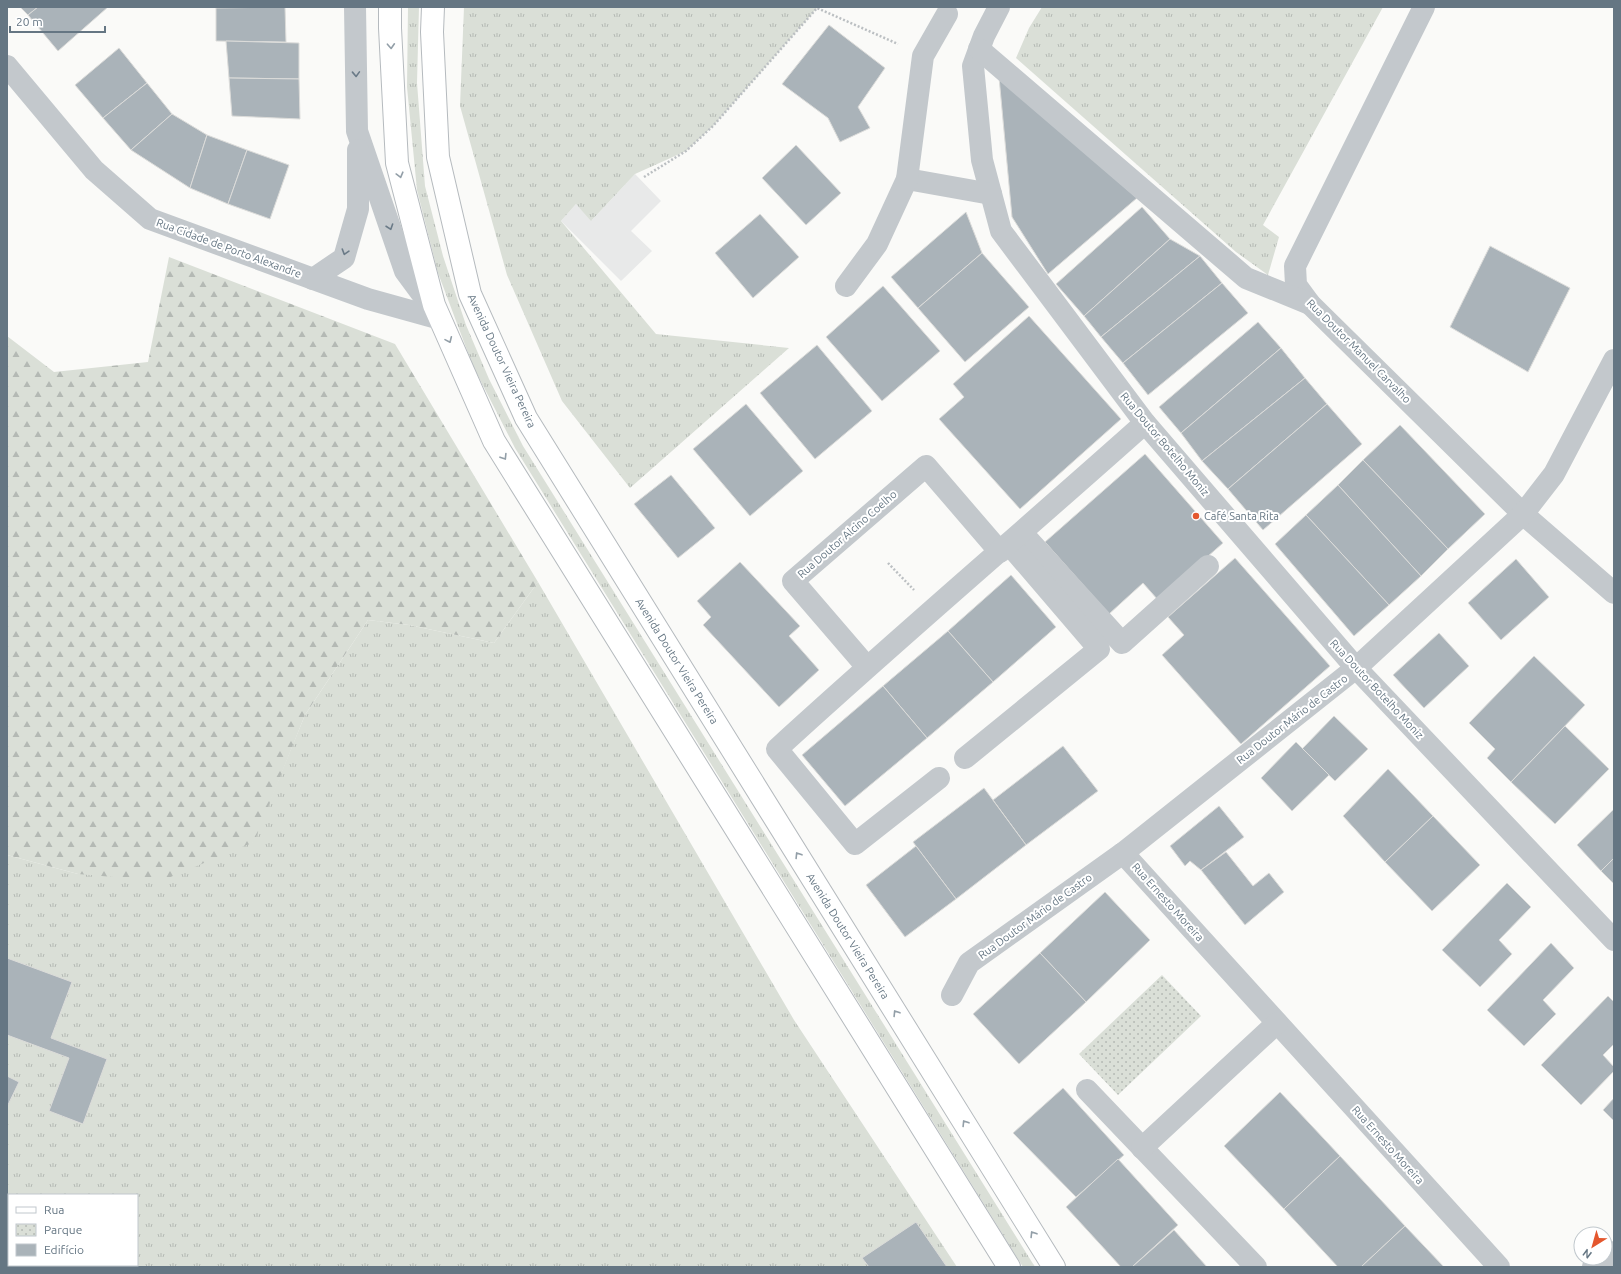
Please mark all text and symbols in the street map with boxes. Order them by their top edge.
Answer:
scale bar [10,8,105,34]
text: 20 m [16,15,43,28]
one-way arrow [386,43,395,49]
one-way arrow [352,71,360,77]
one-way arrow [395,172,403,179]
street label: Rua Cidade de Porto Alexandre [155,216,303,280]
one-way arrow [385,223,394,230]
one-way arrow [342,248,350,255]
street label: Avenida Doutor Vieira Pereira [466,292,538,430]
street label: Rua Doutor Manuel Carvalho [1305,297,1413,405]
one-way arrow [444,335,452,343]
street label: Rua Doutor Botelho Moniz [1118,390,1212,498]
one-way arrow [499,453,506,460]
street label: Rua Doutor Alcino Coelho [795,488,899,580]
place label: Café Santa Rita [1204,510,1279,522]
marker: Café Santa Rita [1191,511,1201,521]
street label: Avenida Doutor Vieira Pereira [633,596,721,726]
street label: Rua Doutor Botelho Moniz [1328,637,1426,741]
street label: Rua Doutor Mário de Castro [1234,672,1350,766]
one-way arrow [795,852,803,859]
street label: Rua Ernesto Moreira [1130,861,1206,943]
street label: Avenida Doutor Vieira Pereira [804,871,892,1001]
street label: Rua Doutor Mário de Castro [976,871,1094,961]
one-way arrow [893,1010,901,1017]
street label: Rua Ernesto Moreira [1350,1104,1426,1186]
one-way arrow [962,1121,969,1128]
legend [8,1194,138,1266]
text: Rua [44,1203,65,1216]
text: Parque [44,1223,82,1236]
north arrow [1573,1226,1613,1266]
one-way arrow [1031,1231,1038,1238]
text: Edifício [44,1243,84,1256]
text: N [1580,1247,1594,1261]

